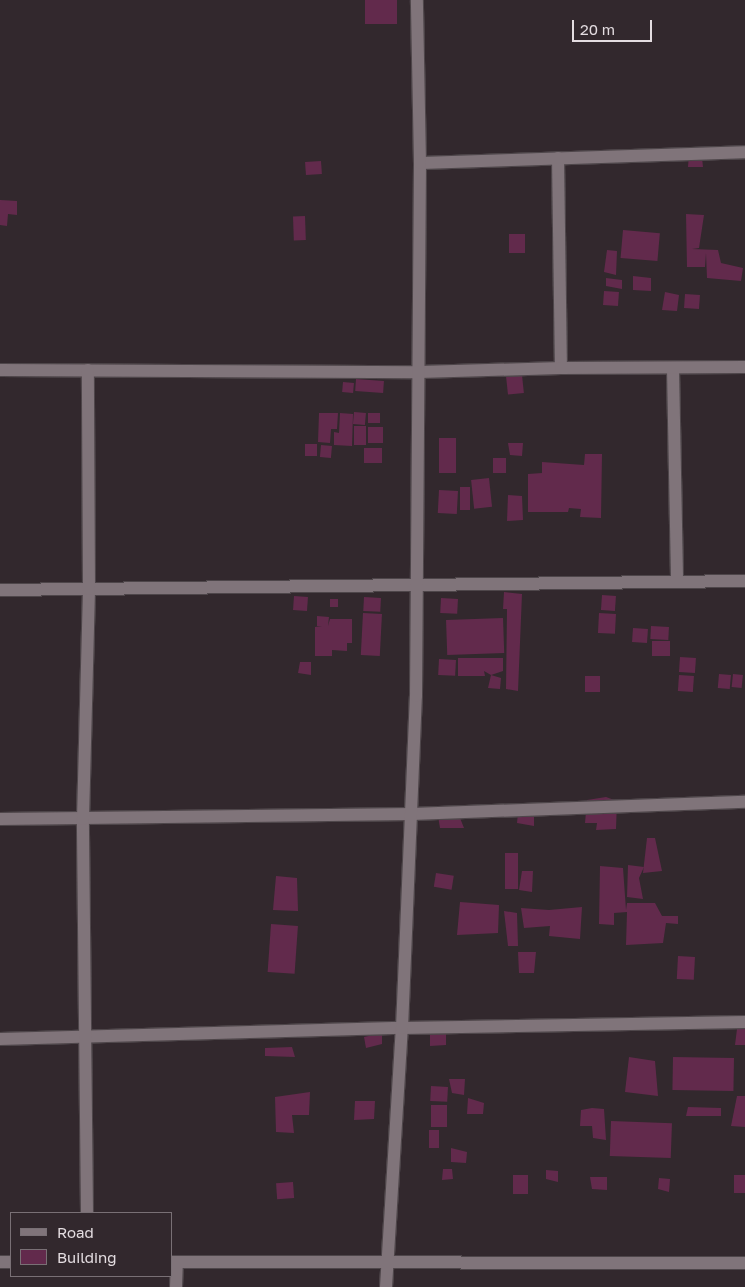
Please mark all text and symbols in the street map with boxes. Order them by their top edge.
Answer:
scale bar [575,10,655,42]
text: 20 m [580,20,615,38]
legend [10,1212,172,1277]
text: Road [57,1223,94,1241]
text: Building [57,1248,117,1266]

